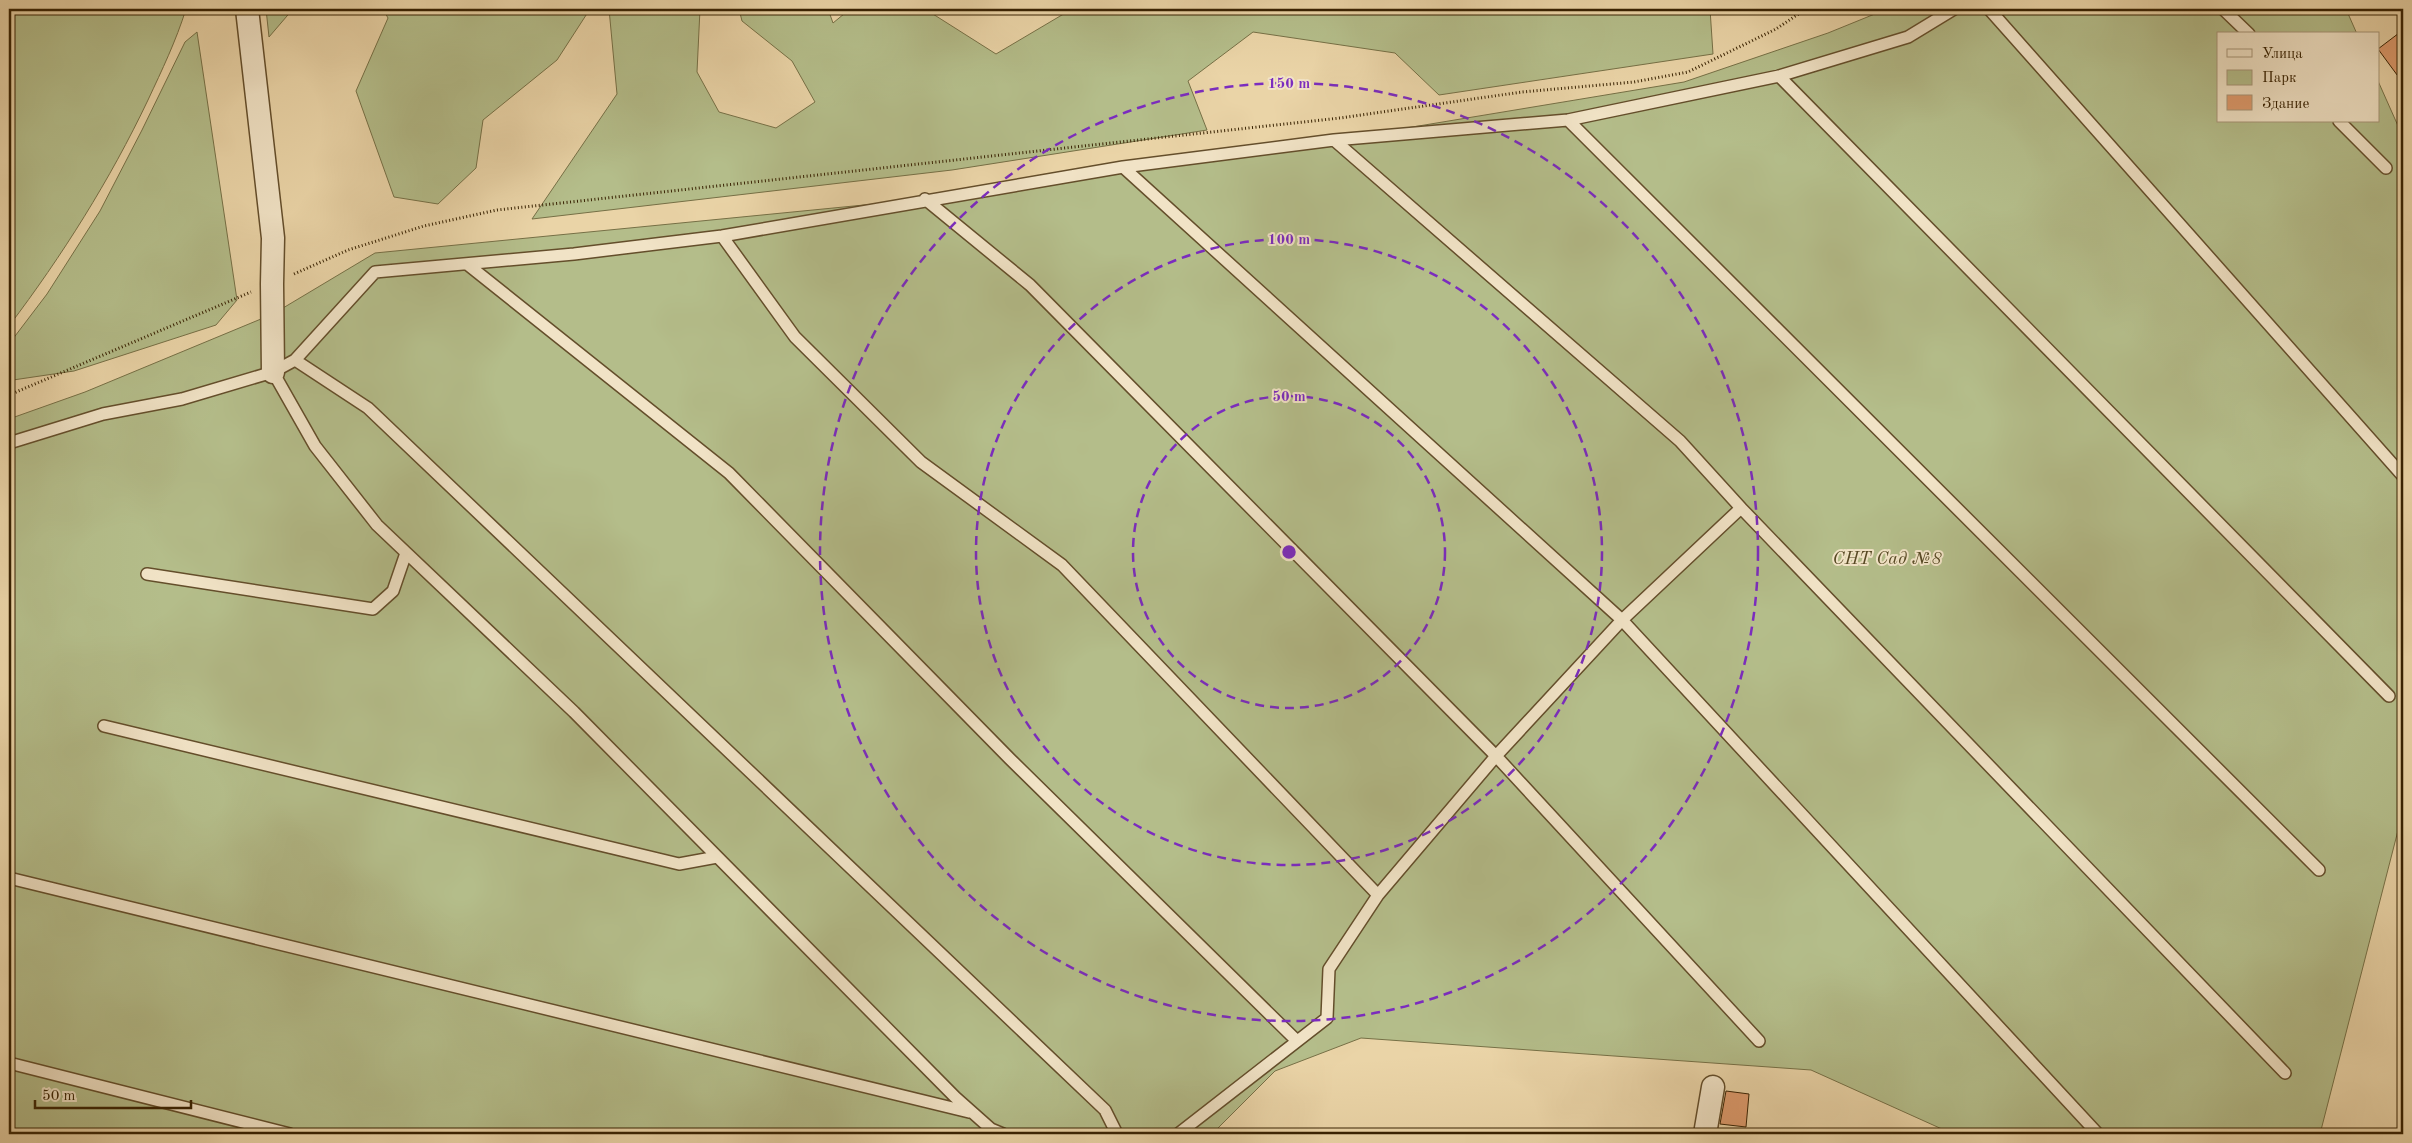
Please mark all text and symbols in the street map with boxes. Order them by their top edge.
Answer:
legend [2217,32,2380,122]
text: Улица [2262,47,2303,62]
text: Парк [2262,71,2297,86]
text: 150 m [1268,77,1310,92]
text: Здание [2262,97,2309,112]
text: 100 m [1268,233,1310,248]
text: 50 m [1272,390,1306,405]
centre of rings [1280,543,1298,561]
park label: СНТ Сад №8 [1832,550,1942,568]
scale bar [35,1078,191,1110]
text: 50 m [42,1089,76,1104]

